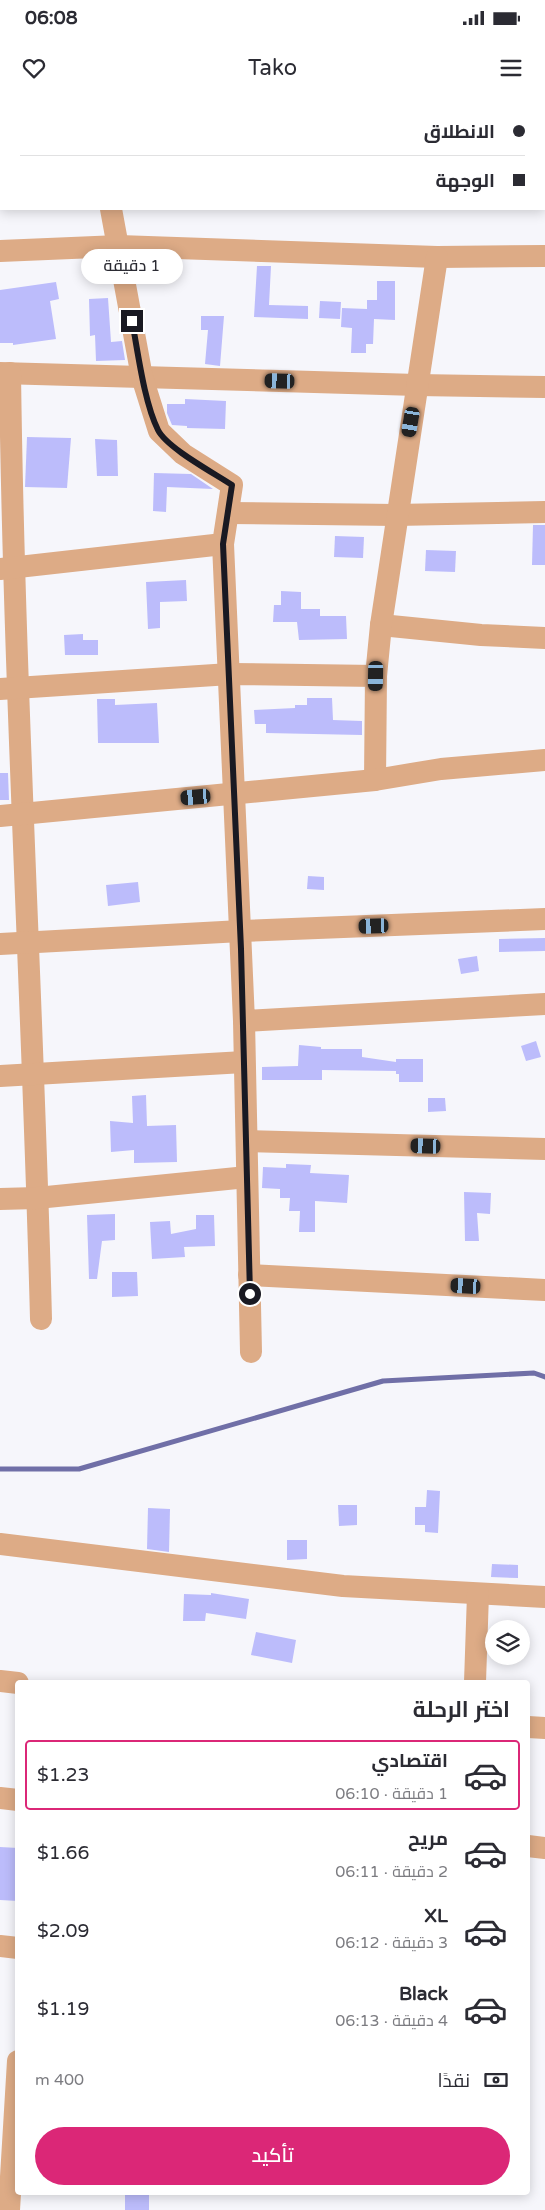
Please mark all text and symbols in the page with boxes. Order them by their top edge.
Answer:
text: 06:08 [25,7,78,29]
icon: heart [20,54,48,82]
icon: menu [497,54,525,82]
text: Tako [248,55,297,81]
text: الانطلاق [424,121,495,143]
text: الوجهة [435,170,495,192]
callout: 1 دقيقة [81,248,183,284]
text: 1 دقيقة [104,256,160,276]
route end [121,310,143,332]
car [264,373,295,389]
car [401,406,420,438]
car [368,661,383,691]
car [180,788,211,806]
car [358,918,389,934]
car [410,1138,441,1154]
car [450,1278,481,1294]
route start [239,1283,261,1305]
map controls [485,1620,530,1665]
button: layers [485,1620,530,1665]
text: اختر الرحلة [413,1697,510,1723]
text: اقتصادي [372,1750,448,1772]
icon: car [463,1753,508,1798]
text: $1.23 [37,1764,89,1786]
text: 1 دقيقة · 06:10 [335,1784,448,1804]
text: مريح [408,1828,448,1850]
icon: car [463,1831,508,1876]
text: $1.66 [37,1842,89,1864]
text: 2 دقيقة · 06:11 [335,1862,448,1882]
text: XL [424,1905,448,1927]
icon: car [463,1909,508,1954]
text: $2.09 [37,1920,89,1942]
text: 3 دقيقة · 06:12 [335,1933,448,1953]
text: Black [399,1983,448,2005]
icon: car [463,1987,508,2032]
text: $1.19 [37,1998,89,2020]
text: 4 دقيقة · 06:13 [335,2011,448,2031]
icon: cash [482,2066,510,2094]
text: 400 m [35,2070,84,2090]
text: نقدًا [438,2070,470,2092]
button: تأكيد [35,2127,510,2185]

